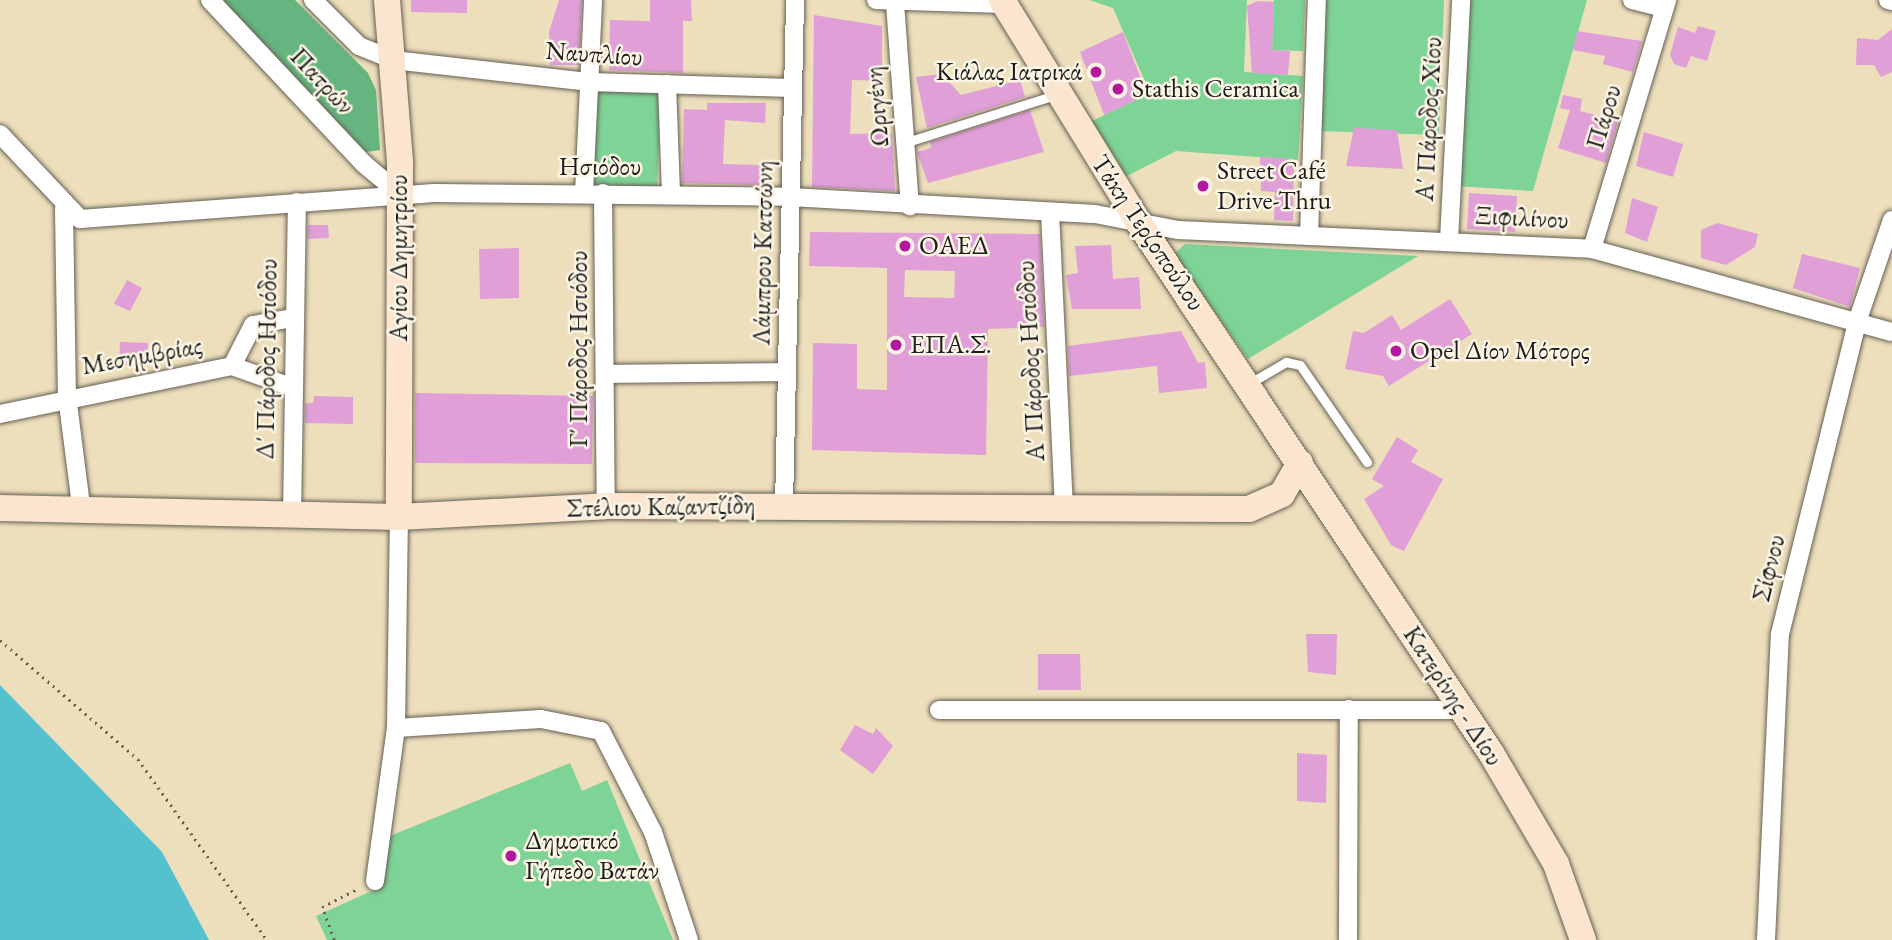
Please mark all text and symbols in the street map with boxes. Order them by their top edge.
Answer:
street label: Ναυπλίου [544,35,644,73]
street label: Α΄ Πάροδος Χίου [1409,36,1449,202]
street label: Πατρών [283,41,361,121]
place label: Κιάλας Ιατρικά [936,56,1082,88]
marker: Κιάλας Ιατρικά [1088,64,1104,80]
street label: Ωριγένη [858,65,896,149]
place label: Stathis Ceramica [1132,73,1299,105]
marker: Stathis Ceramica [1110,81,1126,97]
street label: Πάρου [1579,81,1629,153]
street label: Τάκη Τερζοπούλου [1084,149,1212,317]
street label: Ησιόδου [559,151,641,183]
place label: Street Café Drive-Thru [1217,155,1331,216]
street label: Λάμπρου Κατσώνη [746,160,780,346]
street label: Αγίου Δημητρίου [383,174,415,342]
marker: Street Café Drive-Thru [1195,178,1211,194]
street label: Ξιφιλίνου [1474,200,1570,236]
place label: ΟΑΕΔ [919,230,989,262]
marker: ΟΑΕΔ [897,238,913,254]
street label: Γ΄ Πάροδος Ησιόδου [563,251,595,447]
street label: Δ΄ Πάροδος Ησιόδου [250,258,284,460]
street label: Α΄ Πάροδος Ησιόδου [1010,260,1052,462]
place label: ΕΠΑ.Σ. [910,329,992,361]
street label: Μεσημβρίας [79,330,205,382]
place label: Opel Δίον Μότορς [1410,335,1590,367]
marker: ΕΠΑ.Σ. [888,337,904,353]
marker: Opel Δίον Μότορς [1388,343,1404,359]
street label: Στέλιου Καζαντζίδη [566,490,756,524]
street label: Σίφνου [1746,531,1792,605]
street label: Κατερίνης - Δίου [1396,620,1510,772]
place label: Δημοτικό Γήπεδο Βατάν [525,825,659,886]
marker: Δημοτικό Γήπεδο Βατάν [503,848,519,864]

